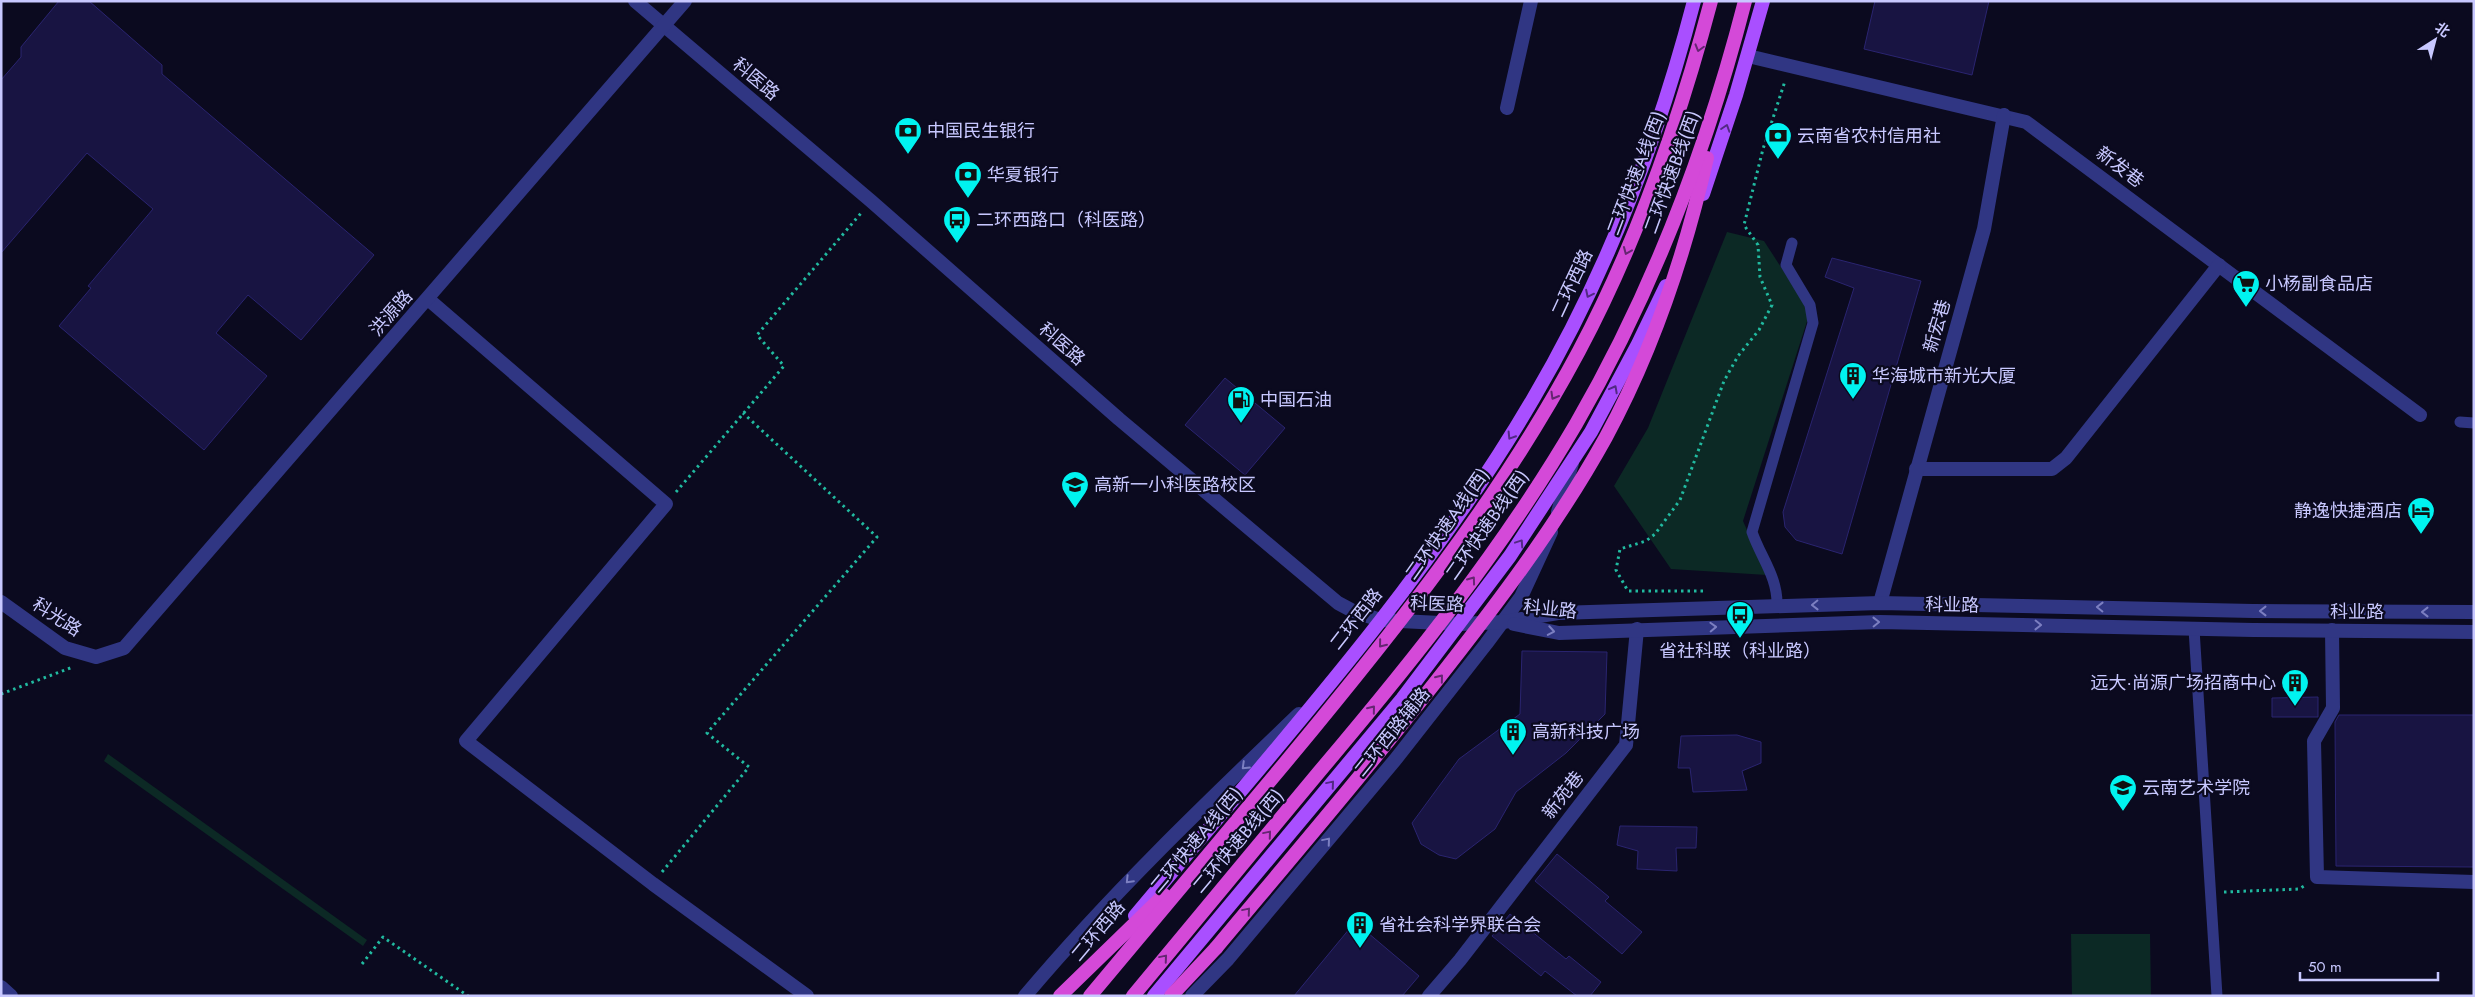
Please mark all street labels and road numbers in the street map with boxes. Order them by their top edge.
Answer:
street label: 科医路 [727,52,785,106]
street label: 二环快速A线(西) [1600,107,1672,239]
street label: 二环快速B线(西) [1638,107,1706,237]
street label: 新发巷 [2091,140,2149,194]
street label: 二环西路 [1545,245,1599,321]
street label: 洪源路 [363,284,419,342]
street label: 新宏巷 [1917,296,1957,356]
street label: 科医路 [1033,316,1091,372]
street label: 二环快速A线(西) [1399,463,1495,585]
street label: 二环快速B线(西) [1439,465,1535,585]
street label: 二环西路 [1324,583,1388,655]
street label: 科医路 [1410,590,1464,618]
street label: 科光路 [27,591,87,643]
street label: 科业路 [1925,592,1979,618]
street label: 科业路 [1522,593,1578,625]
street label: 科业路 [2330,599,2384,625]
street label: 二环西路辅路 [1348,682,1436,782]
street label: 新苑巷 [1536,766,1590,824]
street label: 二环快速A线(西) [1144,781,1248,899]
street label: 二环快速B线(西) [1187,783,1289,899]
street label: 二环西路 [1065,895,1131,967]

